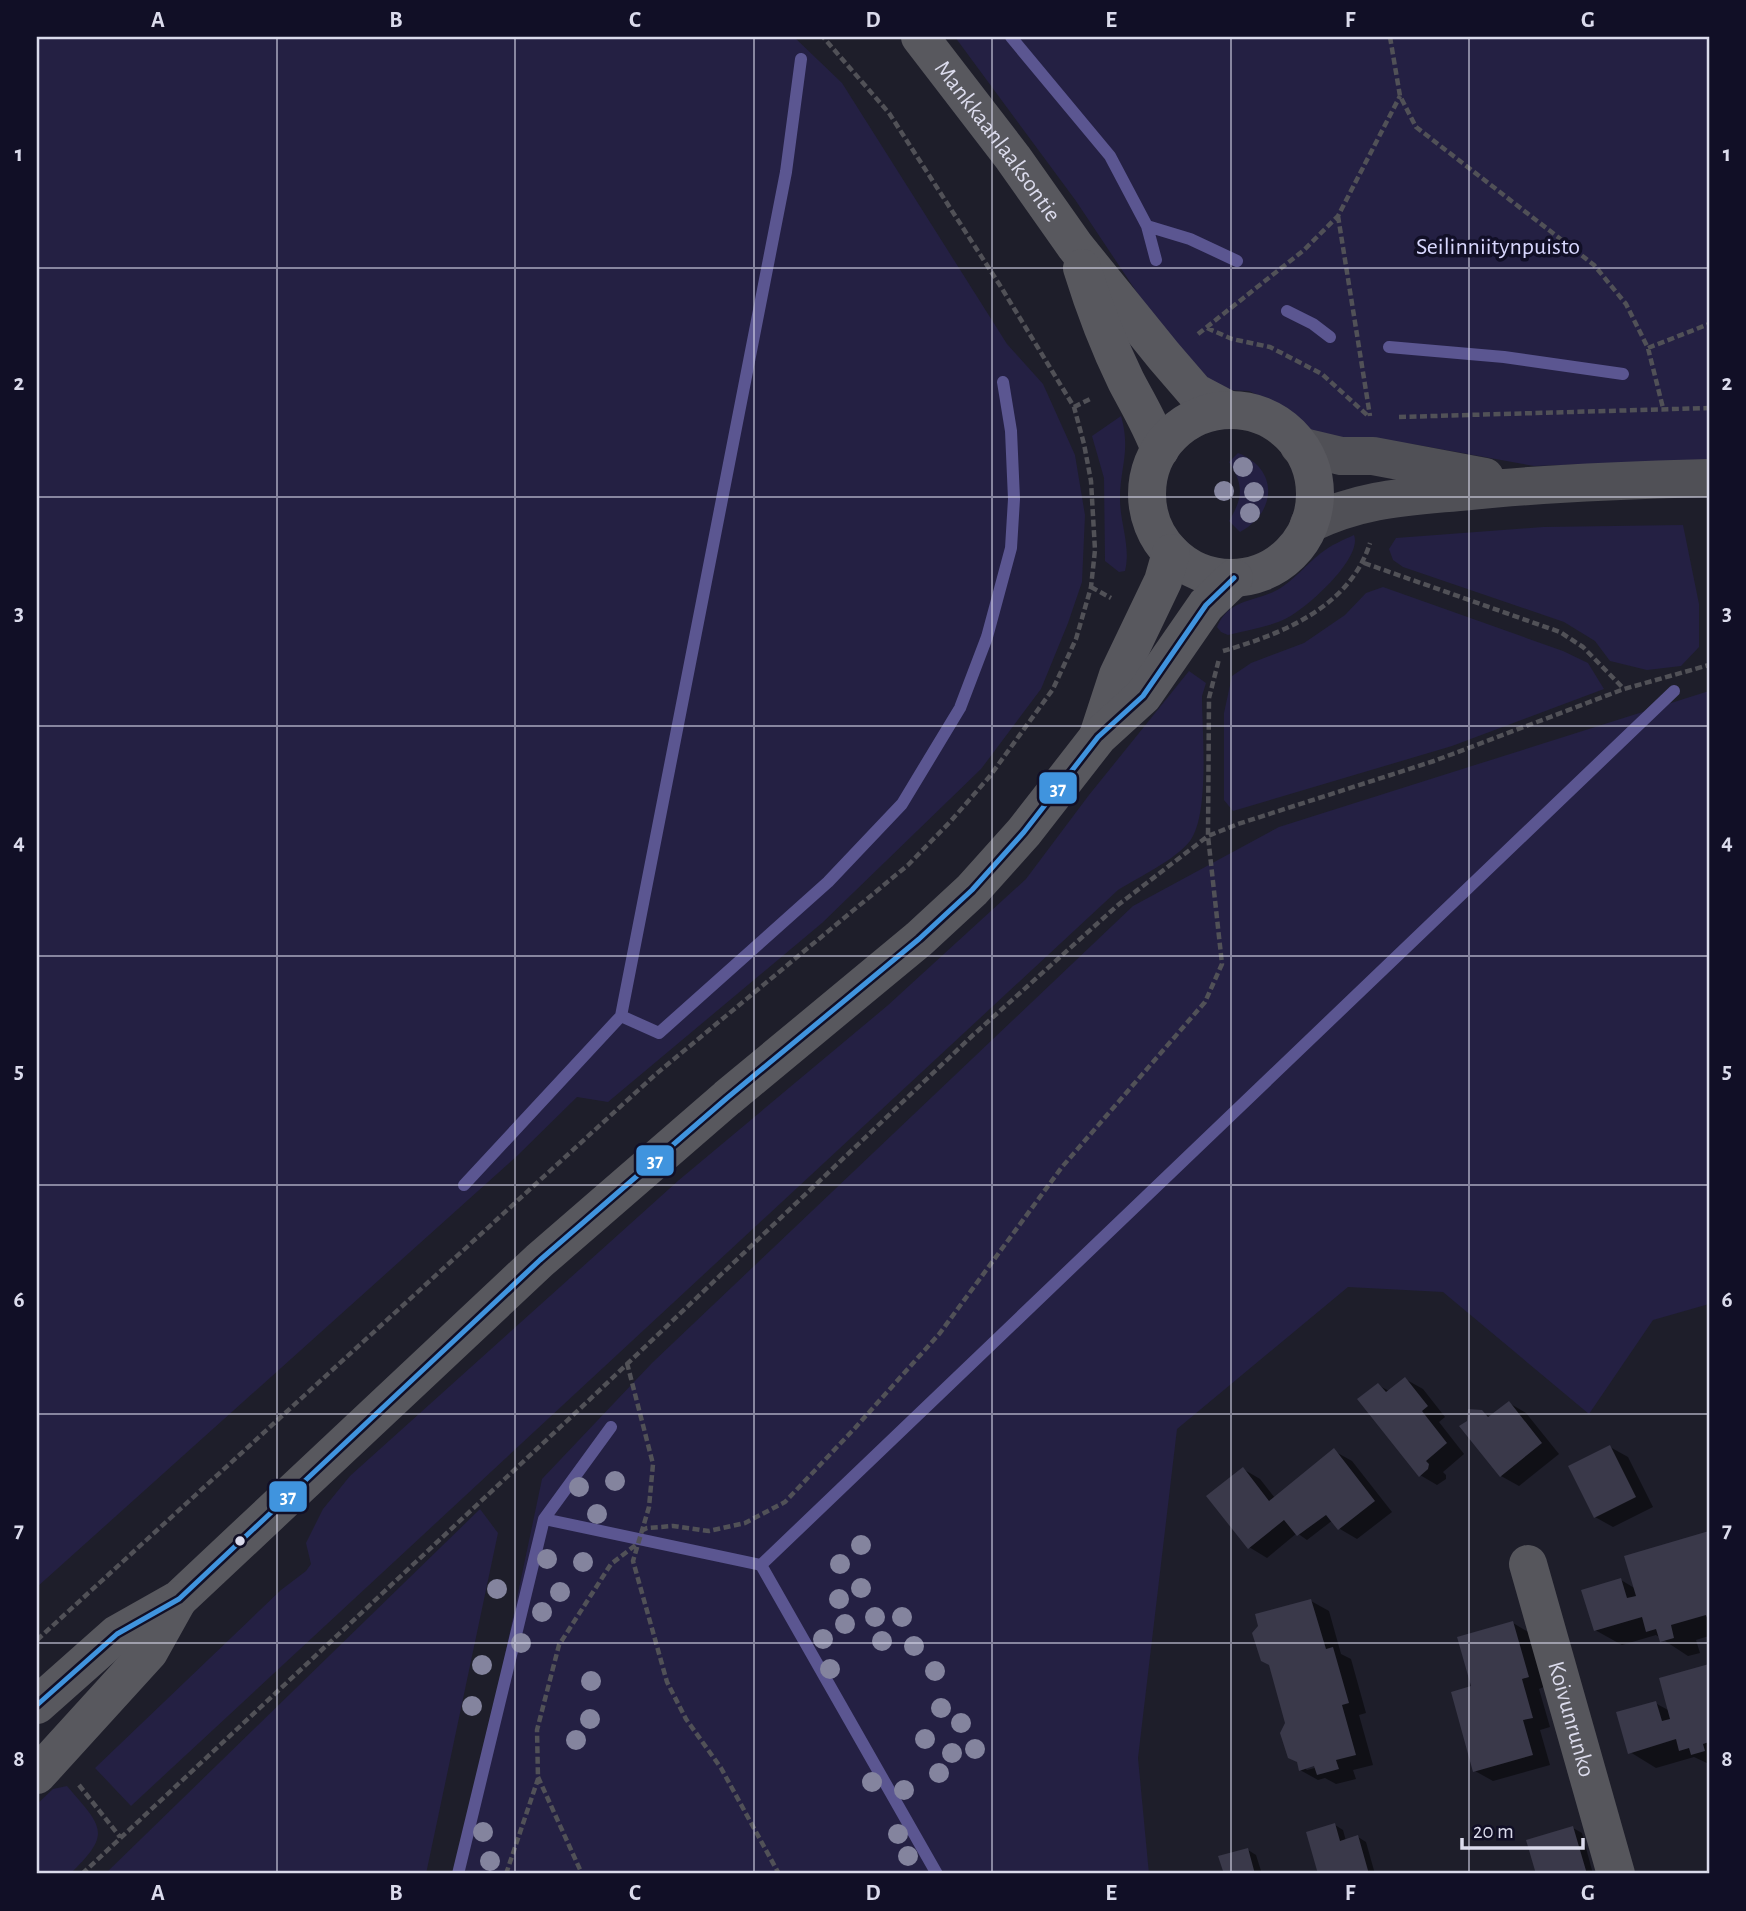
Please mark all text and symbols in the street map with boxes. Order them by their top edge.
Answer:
text: A [151,9,165,32]
text: B [389,9,403,32]
text: C [629,9,641,32]
text: D [865,9,881,32]
text: E [1105,9,1117,32]
text: F [1345,9,1356,32]
text: G [1581,9,1595,32]
street label: Mankkaanlaaksontie [930,56,1065,226]
text: 1 [15,143,23,166]
text: 1 [1723,143,1731,166]
park label: Seilinniitynpuisto [1416,235,1580,259]
text: 2 [14,372,25,395]
text: 2 [1722,372,1733,395]
text: 3 [14,602,24,625]
text: 3 [1722,602,1732,625]
line badge: 37 [1038,771,1078,805]
text: 37 [1050,780,1066,799]
text: 4 [13,831,25,854]
text: 4 [1721,831,1733,854]
text: 5 [14,1060,24,1083]
text: 5 [1722,1060,1732,1083]
line badge: 37 [635,1144,675,1177]
text: 37 [647,1152,663,1171]
text: 6 [13,1289,25,1312]
text: 6 [1721,1289,1733,1312]
line badge: 37 [268,1480,308,1513]
text: 37 [280,1488,296,1507]
text: 7 [14,1519,24,1542]
text: 7 [1722,1519,1732,1542]
unlabelled marker [233,1534,247,1548]
street label: Koivunrunko [1543,1659,1599,1780]
text: 8 [13,1748,25,1771]
text: 8 [1721,1748,1733,1771]
scale bar [1462,1806,1583,1850]
text: 20 m [1473,1821,1514,1842]
text: A [151,1882,165,1905]
text: B [389,1882,403,1905]
text: C [629,1882,641,1905]
text: D [865,1882,881,1905]
text: E [1105,1882,1117,1905]
text: F [1345,1882,1356,1905]
text: G [1581,1882,1595,1905]

